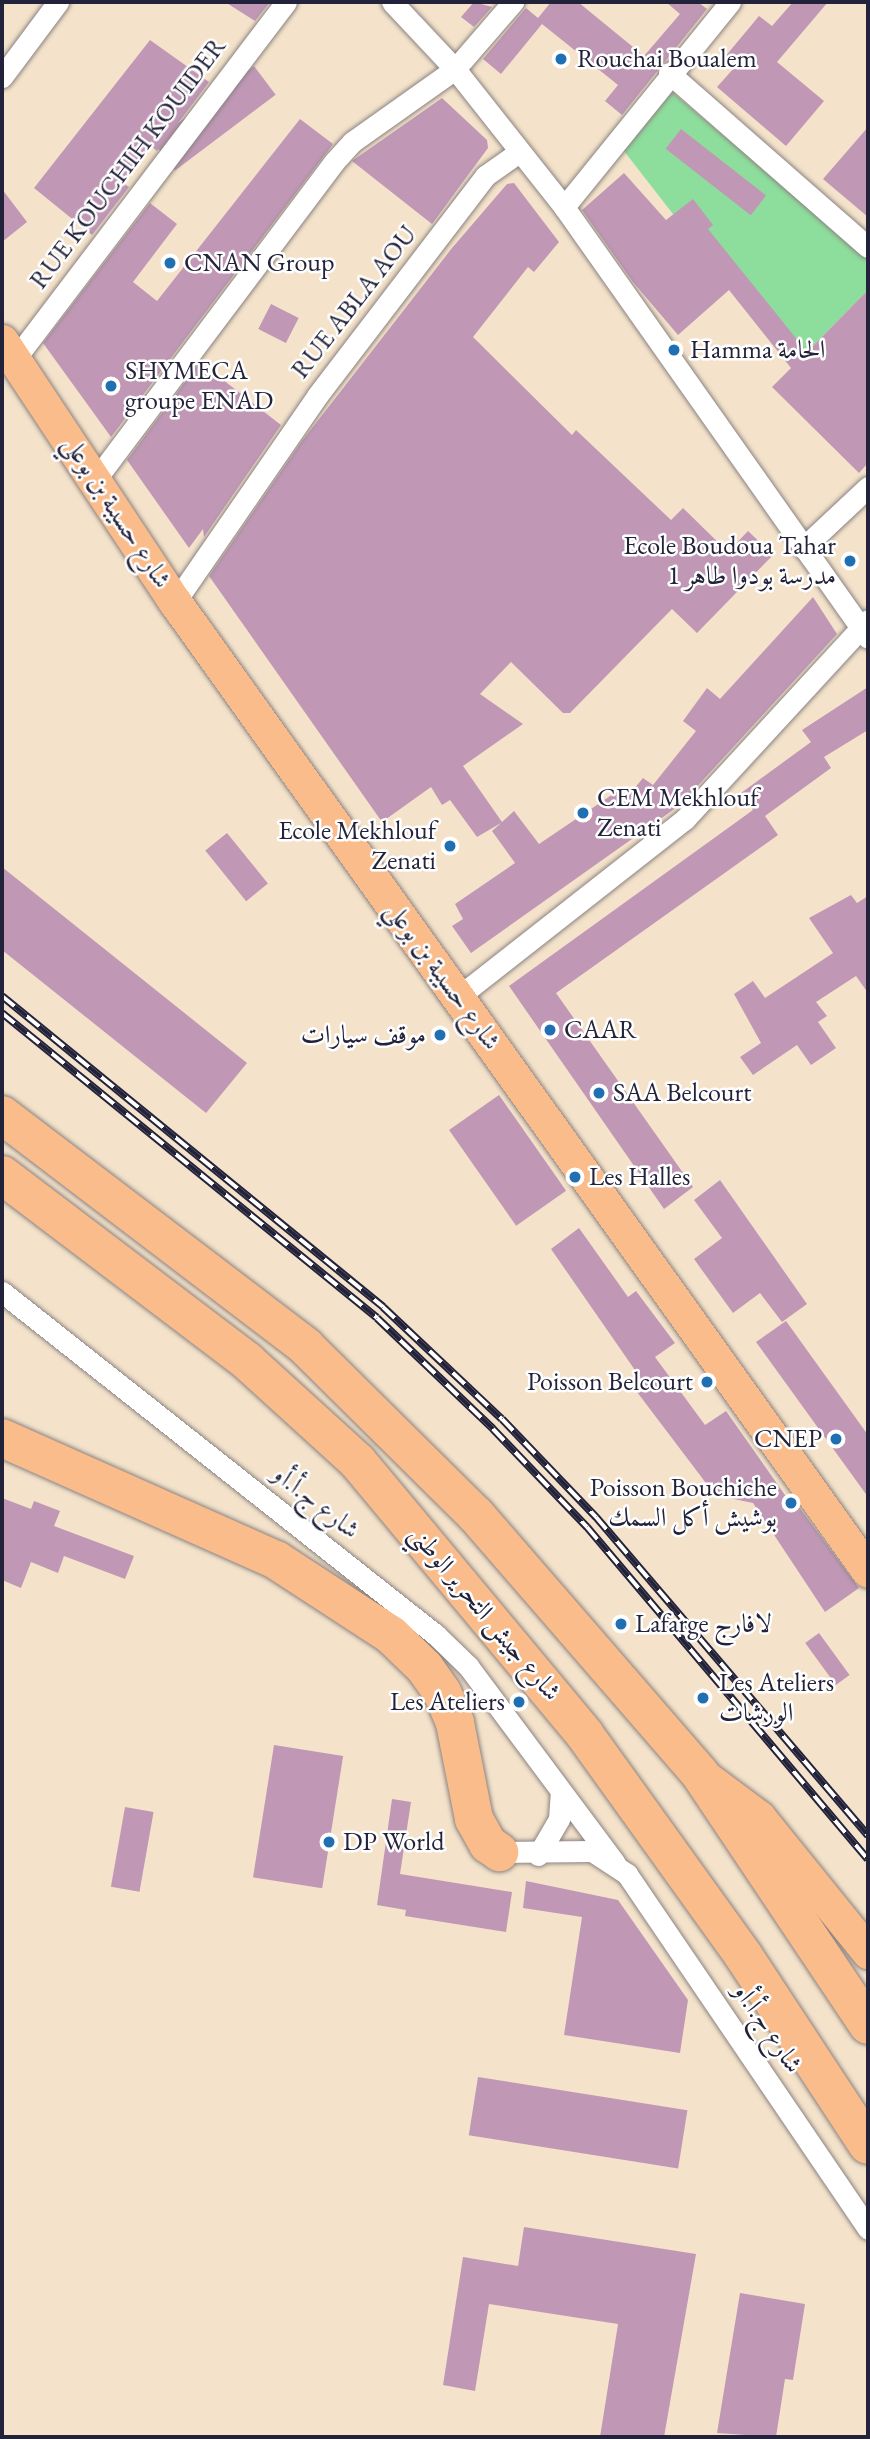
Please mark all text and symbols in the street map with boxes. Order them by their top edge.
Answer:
street label: RUE KOUCHIH KOUIDER [23,31,233,295]
place label: Rouchai Boualem [577,43,757,75]
marker: Rouchai Boualem [551,49,571,69]
street label: RUE ABLA AOU [285,219,423,385]
place label: CNAN Group [184,247,335,279]
marker: CNAN Group [162,255,178,271]
place label: Hamma الحامة [690,334,825,366]
marker: Hamma الحامة [664,340,684,360]
place label: SHYMECA groupe ENAD [125,355,273,416]
marker: SHYMECA groupe ENAD [103,378,119,394]
street label: شارع حسيبة بن بوعلي [56,430,178,594]
place label: Ecole Boudoua Tahar 1 مدرسة بودوا طاهر [623,530,836,592]
marker: Ecole Boudoua Tahar 1 مدرسة بودوا طاهر [842,553,858,569]
place label: CEM Mekhlouf Zenati [597,782,758,844]
marker: CEM Mekhlouf Zenati [575,805,591,821]
place label: Ecole Mekhlouf Zenati [278,815,436,876]
marker: Ecole Mekhlouf Zenati [442,838,458,854]
street label: شارع حسيبة بن بوعلي [379,896,507,1056]
place label: CAAR [564,1014,637,1046]
place label: موقف سيارات [301,1019,426,1051]
marker: CAAR [542,1022,558,1038]
marker: موقف سيارات [432,1027,448,1043]
place label: SAA Belcourt [613,1077,751,1109]
marker: SAA Belcourt [591,1085,607,1101]
place label: Les Halles [589,1161,690,1193]
marker: Les Halles [567,1169,583,1185]
place label: Poisson Belcourt [527,1366,693,1398]
marker: Poisson Belcourt [699,1374,715,1390]
place label: CNEP [754,1423,822,1455]
marker: CNEP [828,1431,844,1447]
street label: شارع ج.أ.أو [266,1458,366,1546]
place label: Poisson Bouchiche بوشيش أكل السمك [590,1472,777,1534]
marker: Poisson Bouchiche بوشيش أكل السمك [783,1495,799,1511]
street label: شارع جيش التحرير الوطني [402,1519,568,1707]
place label: Lafarge لافارج [635,1608,772,1640]
marker: Lafarge لافارج [613,1616,629,1632]
place label: Les Ateliers الورشات [719,1667,834,1728]
place label: Les Ateliers [390,1686,505,1718]
marker: Les Ateliers الورشات [693,1688,713,1708]
marker: Les Ateliers [511,1694,527,1710]
place label: DP World [343,1826,444,1858]
marker: DP World [321,1834,337,1850]
street label: شارع ج.أ.أو [727,1977,809,2079]

